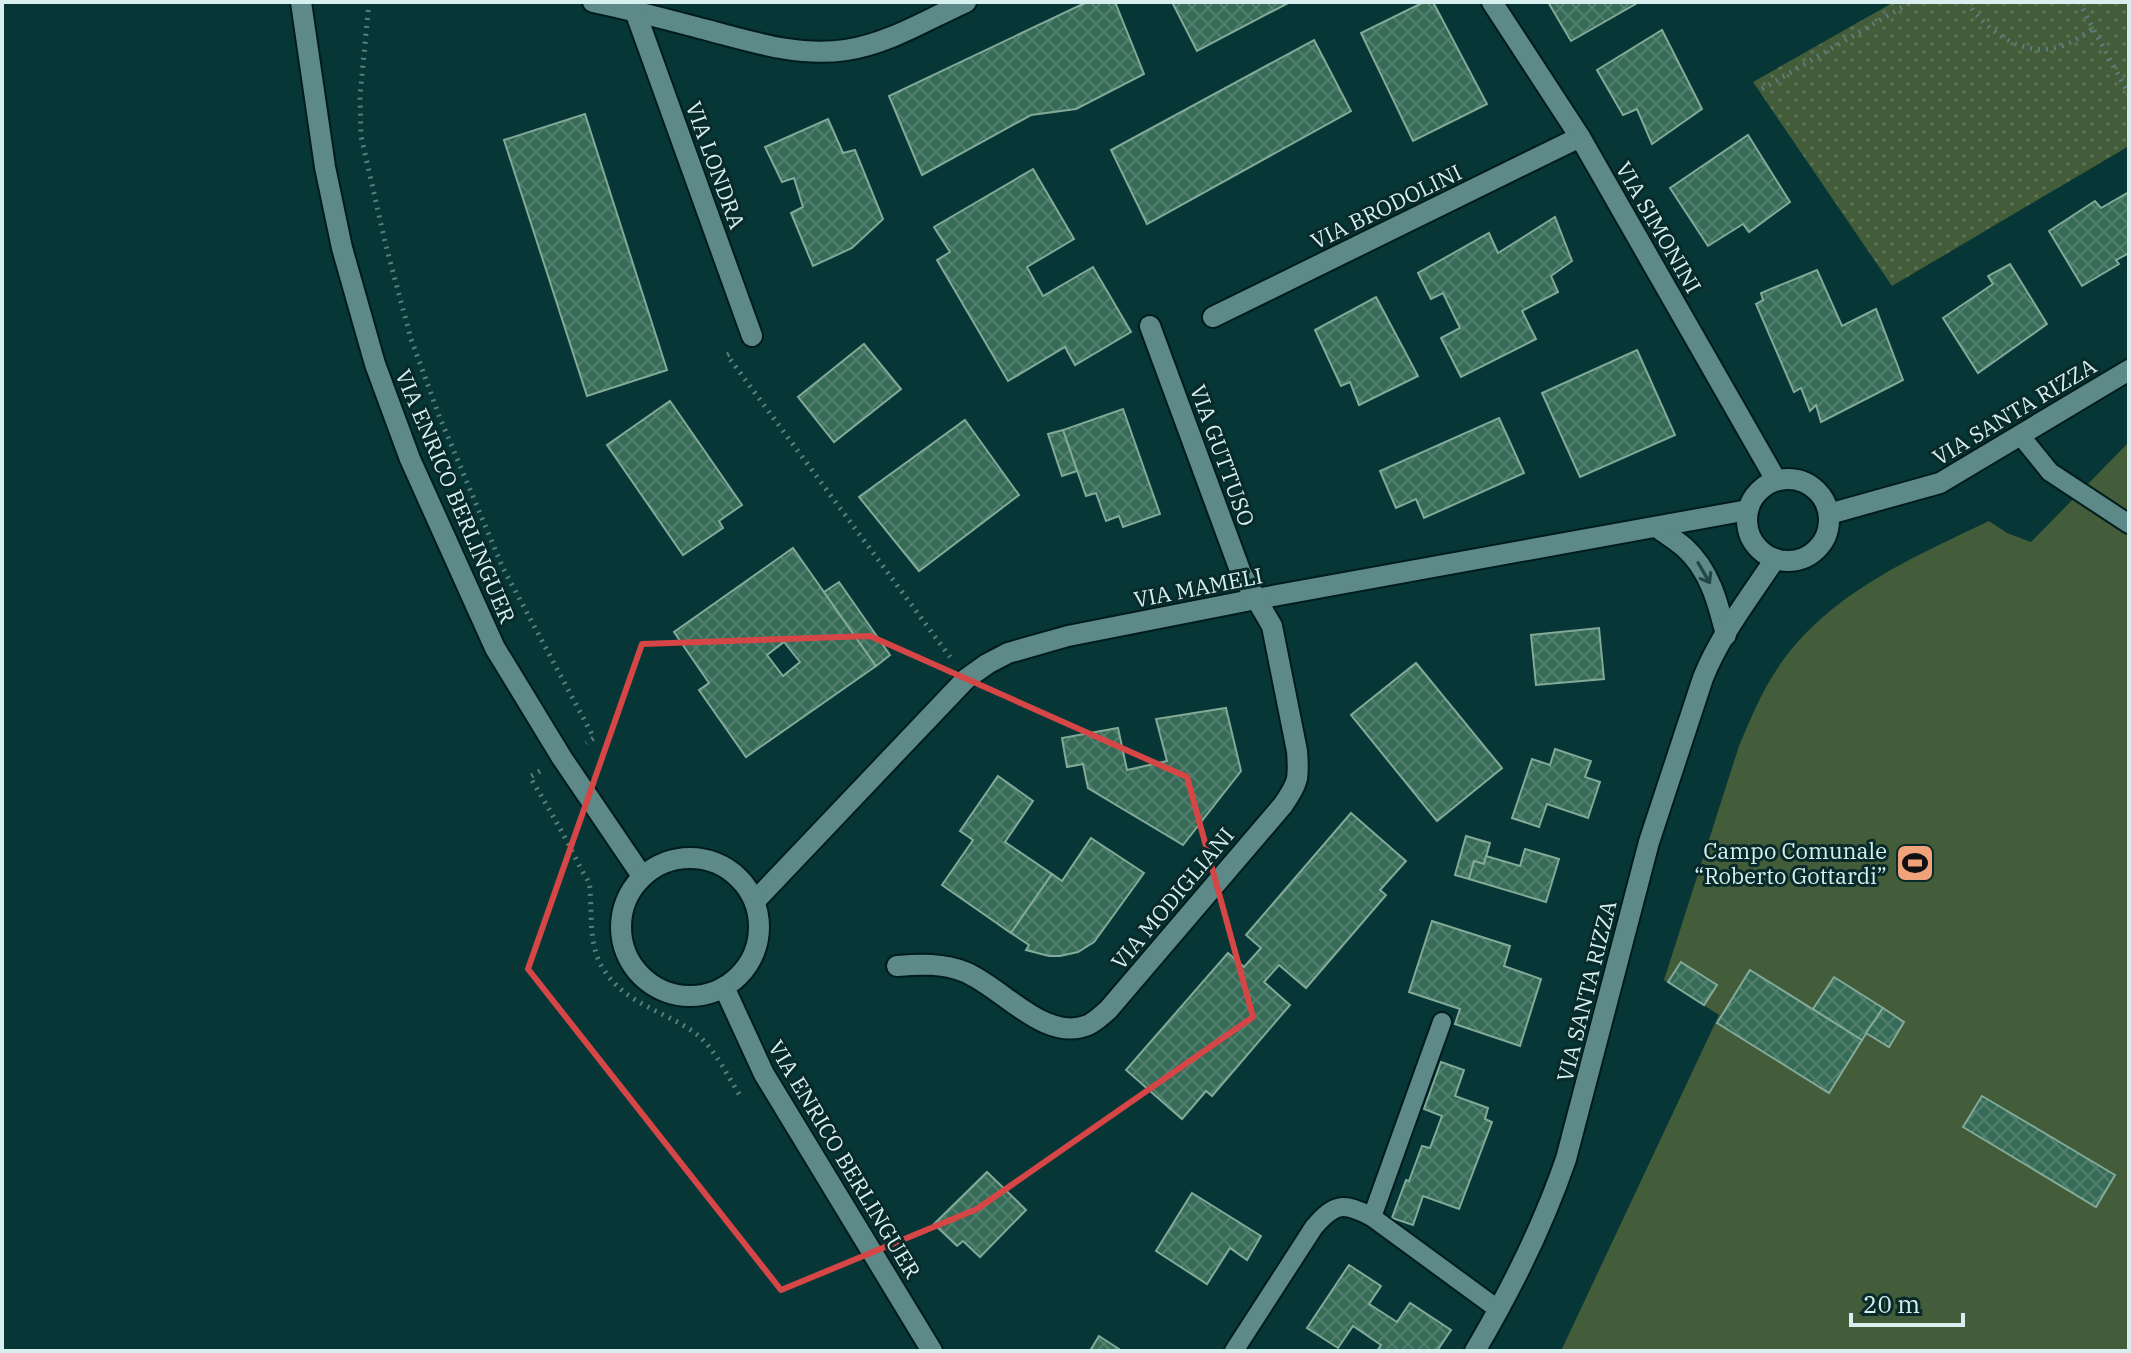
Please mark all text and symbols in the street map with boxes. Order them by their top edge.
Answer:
street label: VIA LONDRA [680,97,752,233]
street label: VIA SIMONINI [1610,156,1708,298]
street label: VIA BRODOLINI [1306,157,1466,255]
street label: VIA SANTA RIZZA [1927,351,2101,471]
street label: VIA ENRICO BERLINGUER [389,365,523,628]
street label: VIA GUTTUSO [1184,380,1262,530]
street label: VIA MAMELI [1131,560,1265,614]
one-way arrow [1696,561,1712,584]
street label: VIA MODIGLIANI [1104,821,1240,975]
place label: Campo Comunale “Roberto Gottardi” [1694,836,1887,890]
sports icon: Campo Comunale “Roberto Gottardi” [1894,842,1936,884]
street label: VIA SANTA RIZZA [1549,897,1623,1085]
street label: VIA ENRICO BERLINGUER [762,1034,928,1284]
scale bar [1851,1277,1963,1327]
text: 20 m [1863,1288,1920,1320]

